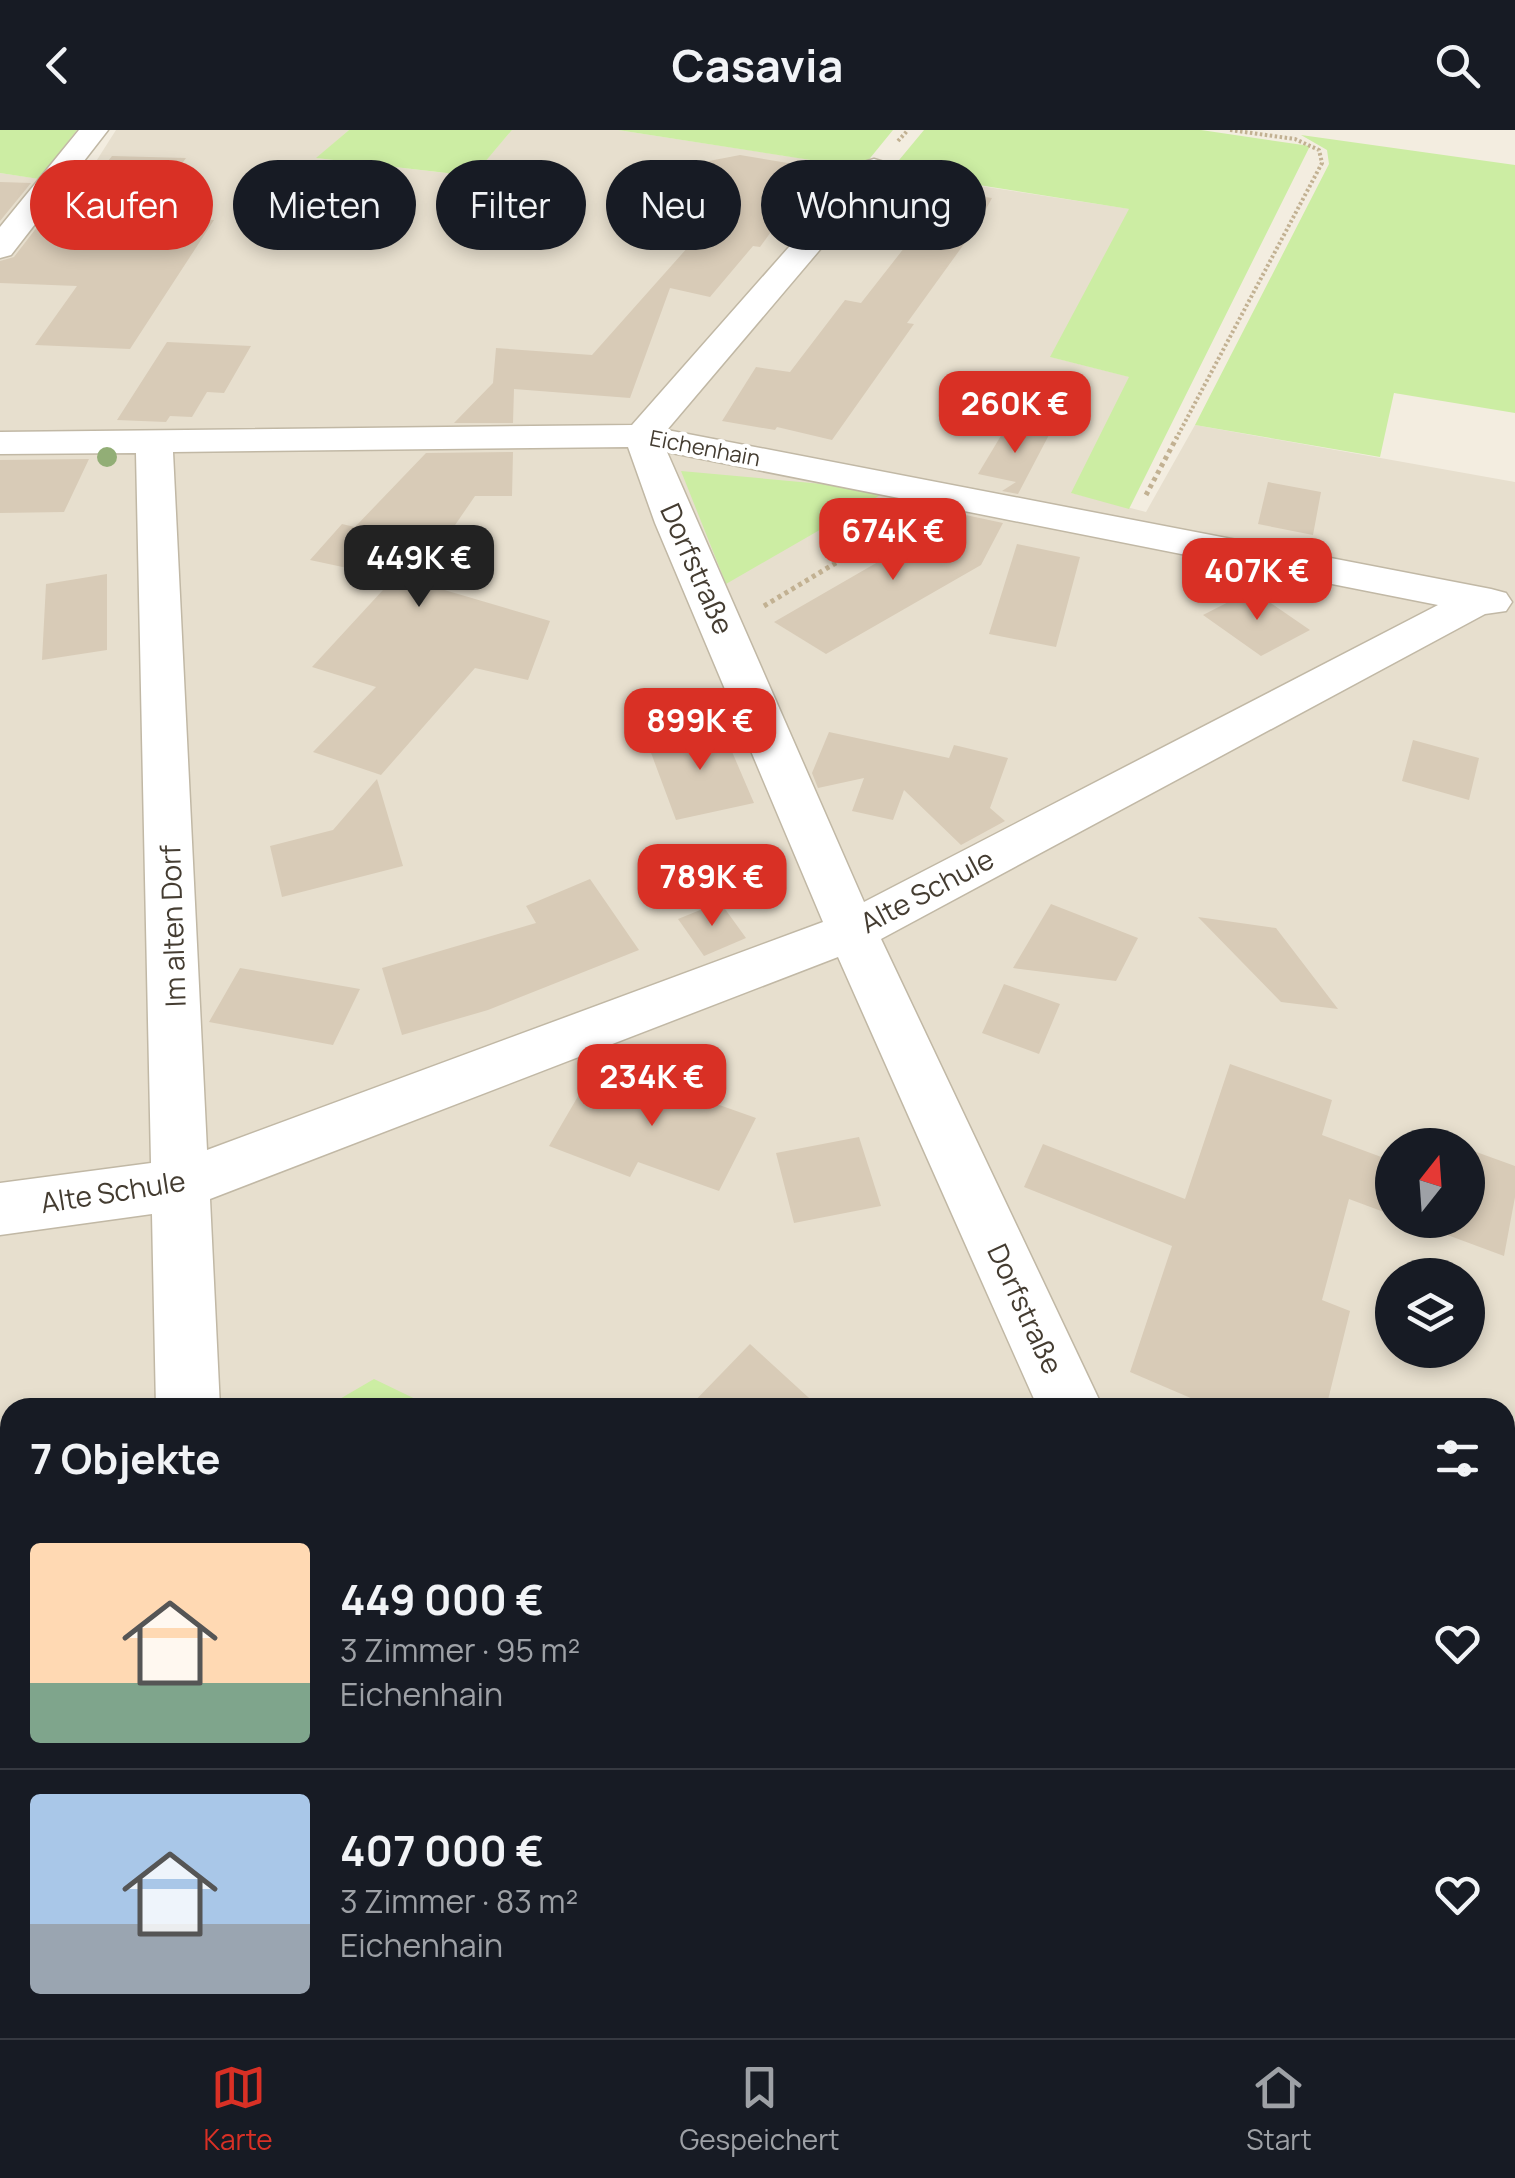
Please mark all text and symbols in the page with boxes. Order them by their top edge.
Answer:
text: Casavia [672,34,843,96]
icon: back [30,38,85,93]
icon: search [1430,38,1485,93]
chip: Kaufen [30,160,213,250]
chip: Mieten [233,160,416,250]
chip: Filter [436,160,586,250]
chip: Neu [606,160,741,250]
chip: Wohnung [761,160,986,250]
pin: 260K € [934,371,1096,456]
text: 260K € [961,381,1069,425]
street label: Eichenhain [647,423,763,473]
street label: Dorfstraße [652,497,744,640]
pin: 674K € [812,498,974,583]
text: 674K € [841,508,945,552]
pin: 449K € [338,525,500,610]
text: 449K € [366,535,472,579]
pin: 407K € [1176,538,1338,623]
text: 407K € [1204,548,1310,592]
pin: 899K € [619,688,781,773]
text: 899K € [646,698,754,742]
street label: Alte Schule [853,839,1000,941]
street label: Im alten Dorf [150,844,194,1008]
pin: 789K € [631,844,793,929]
text: 789K € [660,854,764,898]
pin: 234K € [571,1044,733,1129]
text: 234K € [599,1054,705,1098]
north arrow [1375,1128,1485,1238]
map controls [1375,1128,1485,1368]
street label: Alte Schule [38,1161,188,1221]
street label: Dorfstraße [979,1237,1073,1380]
button: layers [1375,1258,1485,1368]
text: 7 Objekte [30,1429,220,1487]
icon: filters [1430,1431,1485,1486]
text: 449 000 € [340,1570,544,1628]
icon: home [110,1583,230,1703]
icon: heart [1430,1616,1485,1671]
text: 3 Zimmer · 95 m² [340,1628,580,1672]
text: Eichenhain [340,1672,503,1716]
text: 407 000 € [340,1821,544,1879]
icon: home [110,1834,230,1954]
icon: heart [1430,1867,1485,1922]
text: 3 Zimmer · 83 m² [340,1879,578,1923]
text: Eichenhain [340,1923,503,1967]
tab: Karte [203,2060,273,2158]
tab: Gespeichert [679,2060,840,2158]
tab: Start [1246,2060,1312,2158]

